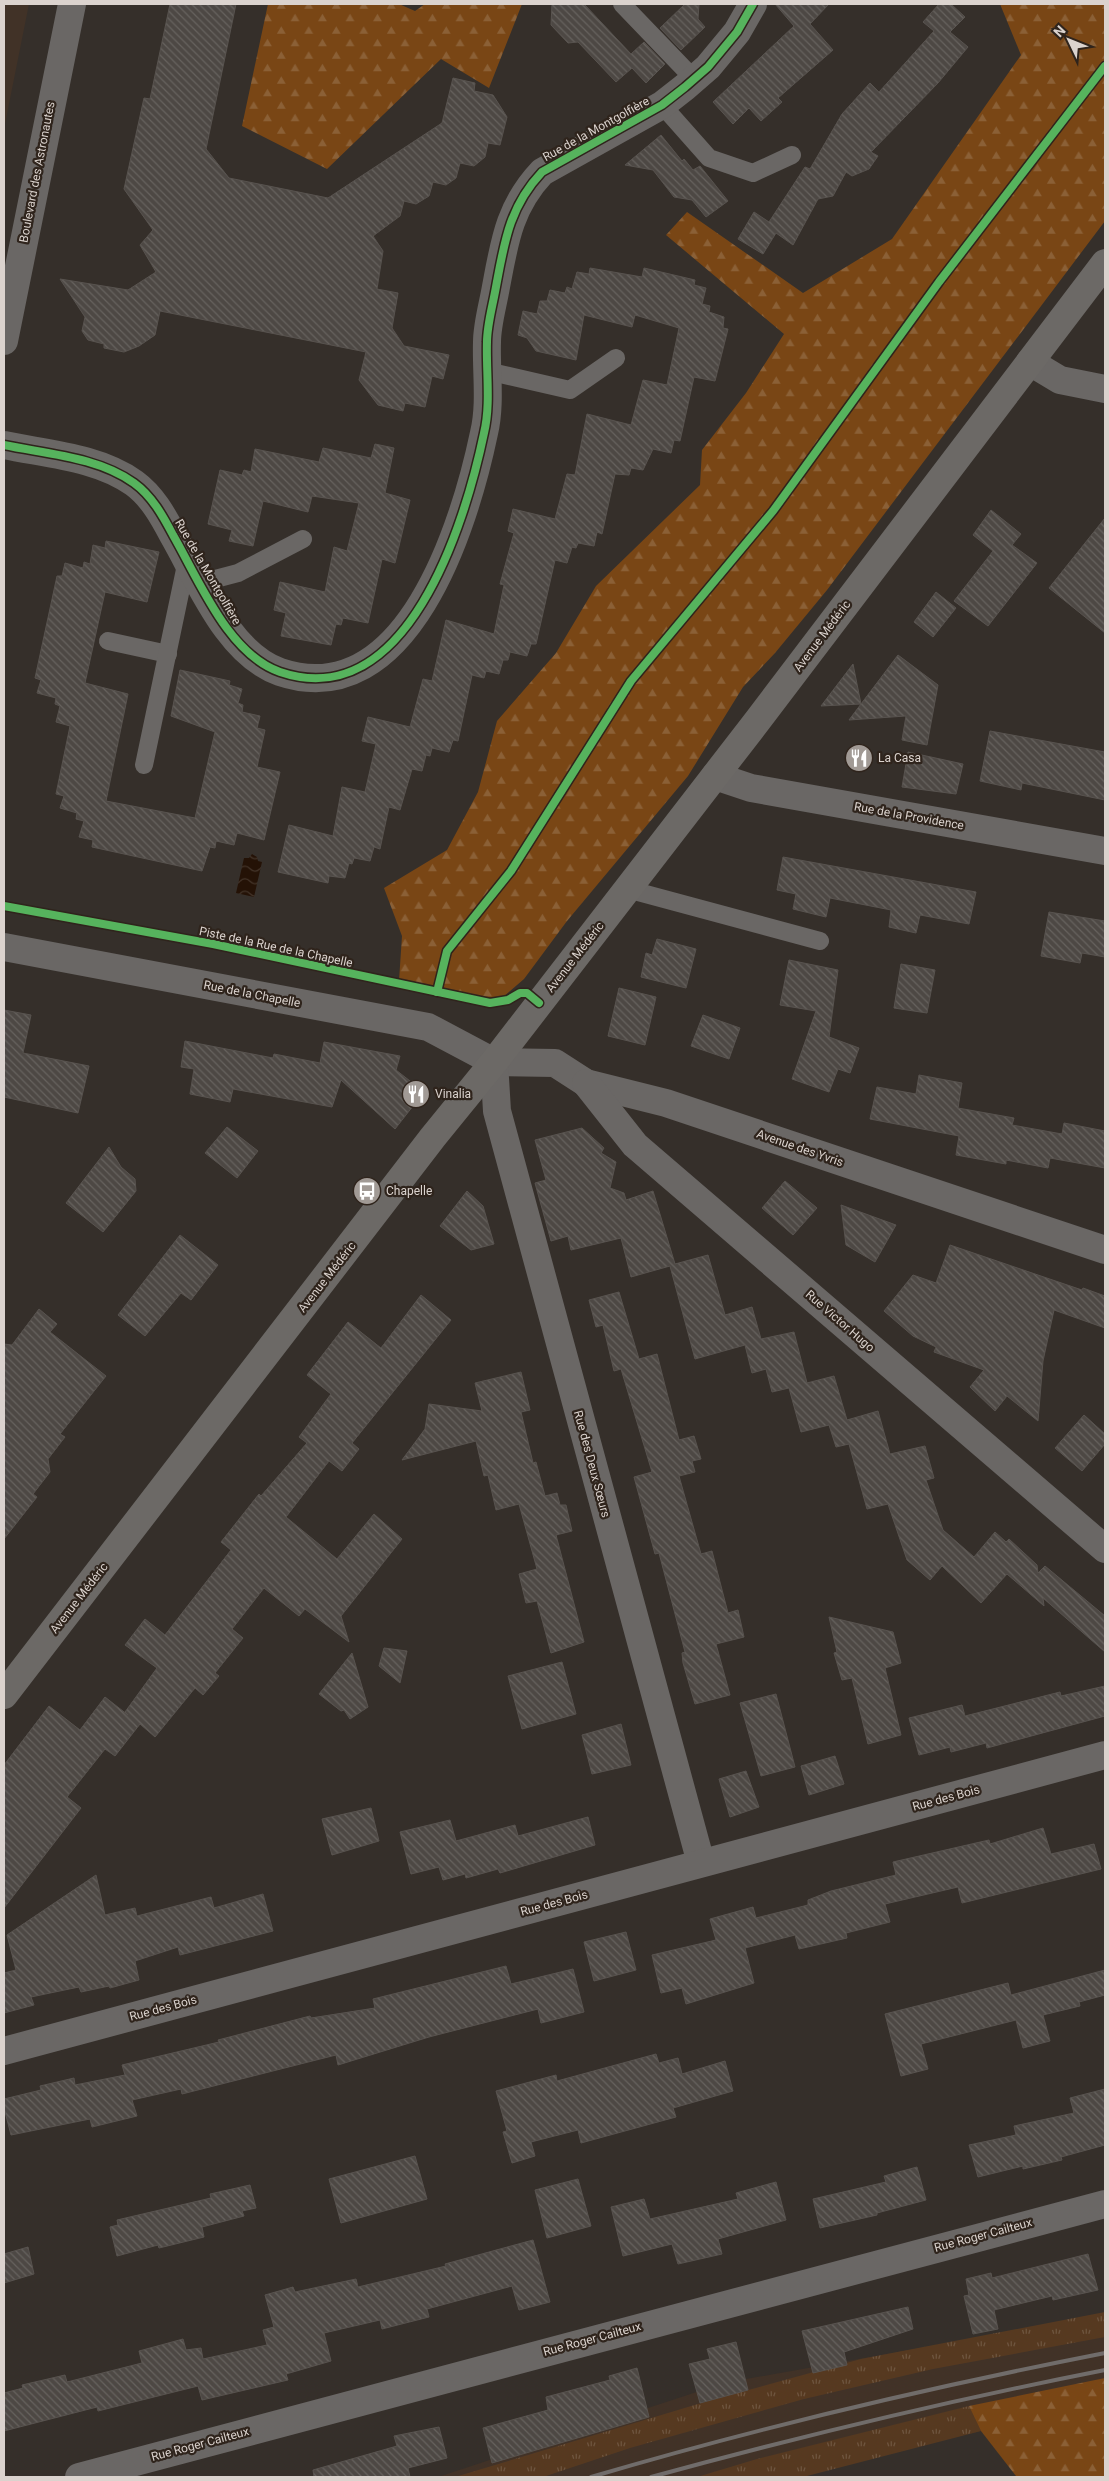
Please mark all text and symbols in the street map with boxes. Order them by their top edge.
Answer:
north arrow [1044,15,1094,65]
text: N [1050,22,1069,40]
street label: Rue de la Montgolfière [540,94,652,164]
street label: Boulevard des Astronautes [16,100,58,244]
street label: Rue de la Montgolfière [172,517,244,627]
street label: Avenue Médéric [791,598,853,674]
restaurant icon: La Casa [844,743,874,773]
place label: La Casa [878,751,921,765]
street label: Rue de la Providence [853,799,965,833]
street label: Avenue Médéric [543,919,607,995]
street label: Piste de la Rue de la Chapelle [198,924,354,970]
street label: Rue de la Chapelle [202,978,302,1010]
restaurant icon: Vinalia [401,1079,431,1109]
place label: Vinalia [435,1087,471,1101]
street label: Avenue des Yvris [755,1127,845,1169]
bus stop icon: Chapelle [352,1176,382,1206]
place label: Chapelle [386,1184,432,1198]
street label: Avenue Médéric [295,1239,359,1315]
street label: Rue Victor Hugo [803,1287,877,1355]
street label: Rue des Deux Sœurs [571,1409,613,1519]
street label: Avenue Médéric [47,1560,111,1636]
street label: Rue des Bois [911,1782,981,1814]
street label: Rue des Bois [519,1887,589,1919]
street label: Rue des Bois [128,1992,198,2024]
street label: Rue Roger Cailteux [933,2215,1034,2255]
street label: Rue Roger Cailteux [542,2319,643,2359]
street label: Rue Roger Cailteux [150,2424,251,2464]

